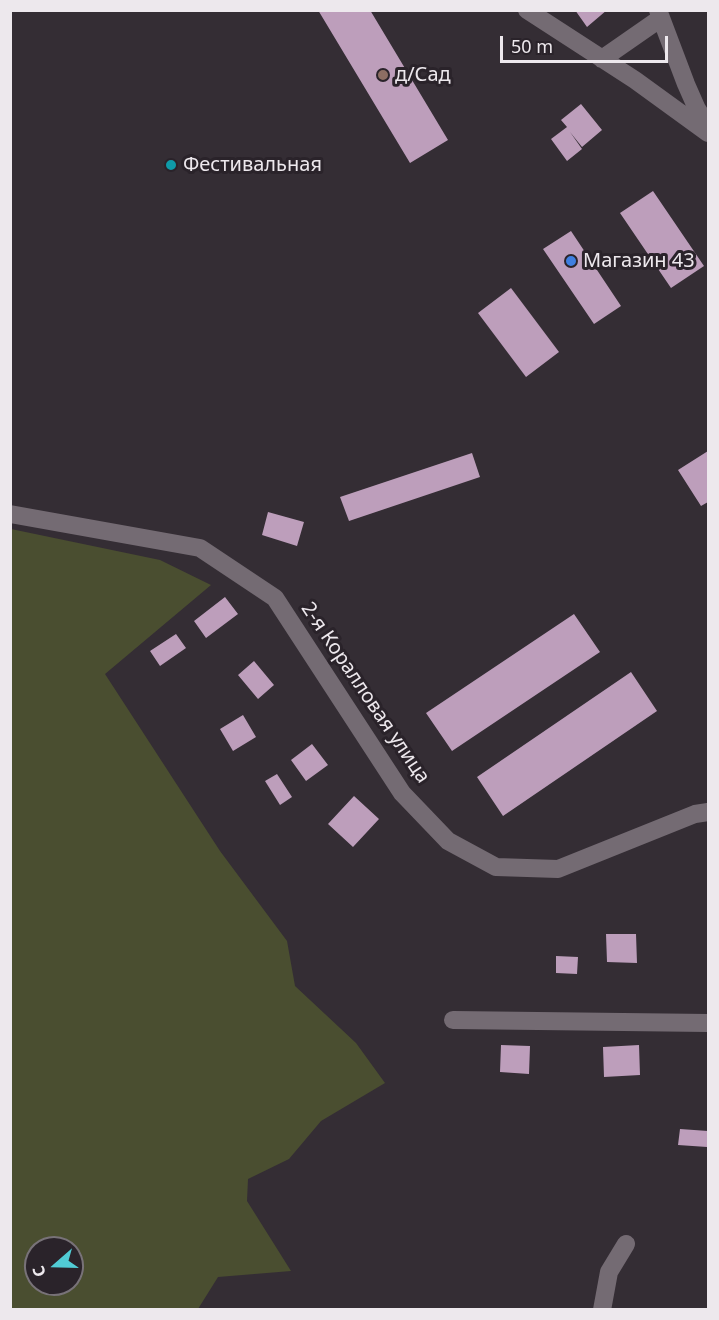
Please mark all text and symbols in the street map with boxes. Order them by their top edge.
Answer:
scale bar [503,24,671,62]
text: 50 m [511,34,553,58]
place label: д/Сад [395,63,451,87]
marker: д/Сад [376,68,390,82]
place label: Фестивальная [183,153,322,177]
marker: Фестивальная [164,158,178,172]
place label: Магазин 43 [583,249,695,273]
marker: Магазин 43 [564,254,578,268]
street label: 2-я Коралловая улица [295,598,435,788]
north arrow [24,1236,84,1296]
text: С [27,1263,51,1280]

